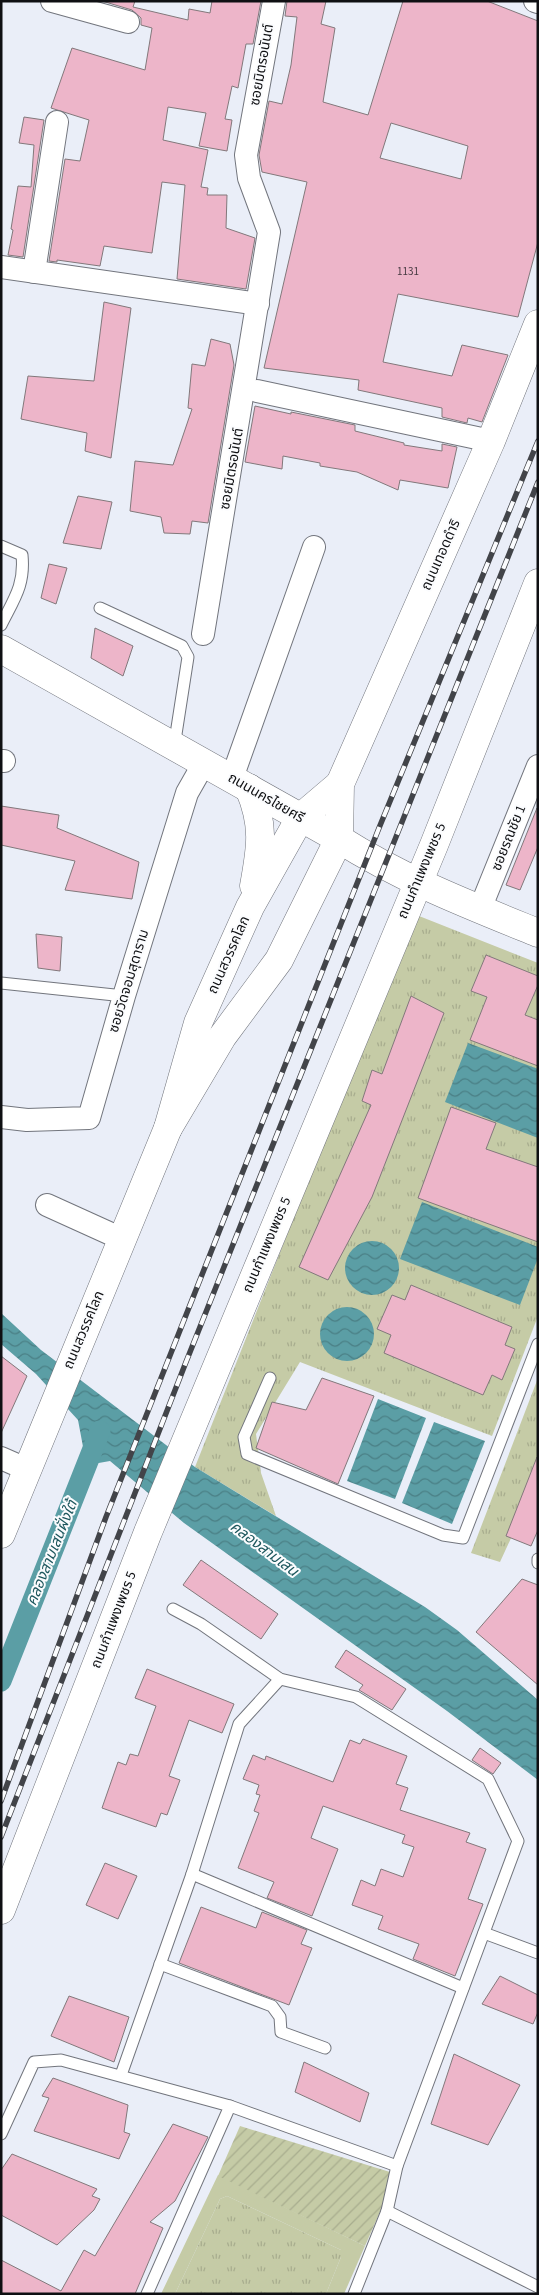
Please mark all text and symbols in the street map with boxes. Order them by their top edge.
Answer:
street label: ซอยมิตรอนันต์ [245,23,279,107]
house number: 1131 [397,264,419,279]
street label: ซอยมิตรอนันต์ [215,427,249,511]
street label: ถนนเทอดดำริ [416,516,466,594]
street label: ถนนนครไชยศรี [224,768,308,828]
street label: ซอยรณชัย 1 [487,802,531,874]
street label: ถนนกำแพงเพชร 5 [393,820,451,922]
street label: ถนนสวรรคโลก [203,913,255,997]
street label: ซอยวัดจอมสุดาราม [104,927,154,1035]
street label: ถนนกำแพงเพชร 5 [238,1194,296,1296]
street label: ถนนสวรรคโลก [59,1288,109,1372]
water label: คลองสามเสนฝั่งใต้ [21,1495,83,1609]
water label: คลองสามเสน [226,1516,303,1582]
street label: ถนนกำแพงเพชร 5 [86,1569,142,1671]

